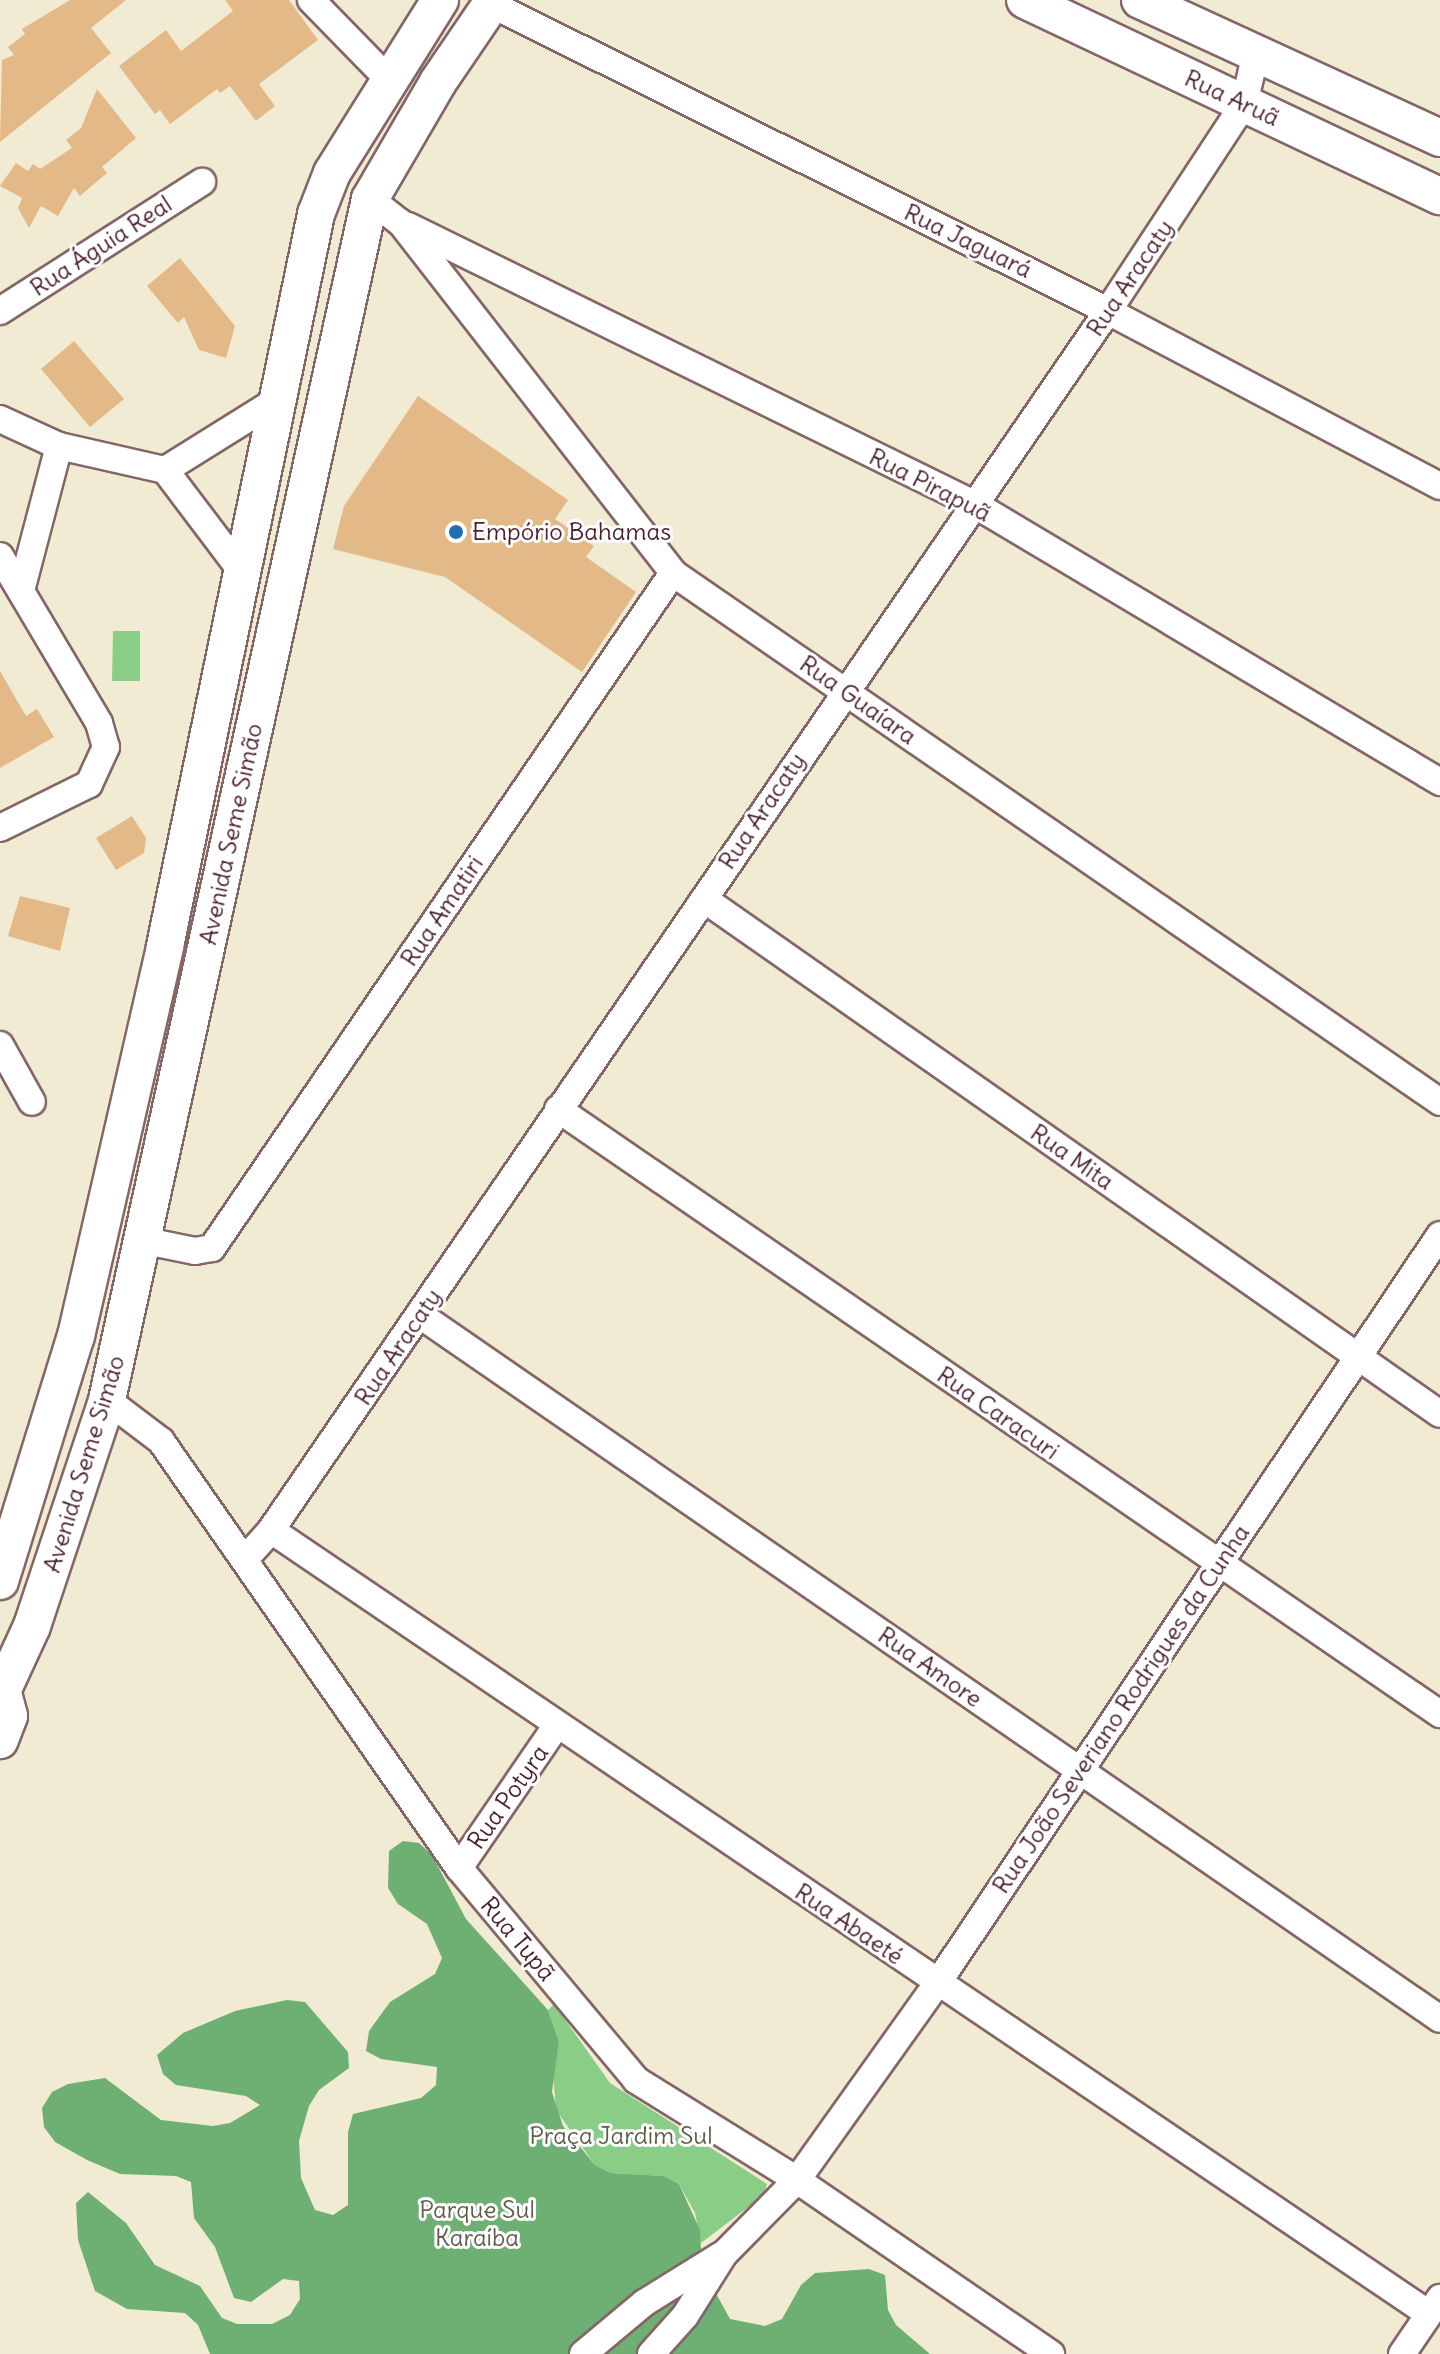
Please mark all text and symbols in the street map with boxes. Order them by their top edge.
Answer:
street label: Rua Aruã [1180,64,1284,132]
street label: Rua Águia Real [25,190,177,302]
street label: Rua Jaguará [899,198,1037,284]
street label: Rua Aracaty [1080,214,1180,342]
street label: Rua Pirapuã [864,442,996,528]
place label: Empório Bahamas [472,518,671,546]
marker: Empório Bahamas [447,523,465,541]
street label: Rua Guaíara [794,649,922,751]
street label: Avenida Seme Simão [193,721,269,947]
street label: Rua Aracaty [712,747,812,875]
street label: Rua Amatiri [394,850,490,972]
street label: Rua Mita [1025,1118,1119,1196]
street label: Rua Aracaty [348,1283,448,1411]
street label: Avenida Seme Simão [37,1352,131,1576]
street label: Rua Caracuri [931,1360,1065,1466]
street label: Rua João Severiano Rodrigues da Cunha [986,1519,1256,1899]
street label: Rua Amore [872,1621,988,1713]
street label: Rua Potyra [462,1739,554,1855]
street label: Rua Abaeté [789,1877,909,1971]
street label: Rua Tupã [475,1891,561,1987]
park label: Praça Jardim Sul [529,2122,713,2150]
park label: Parque Sul Karaíba [419,2196,535,2252]

